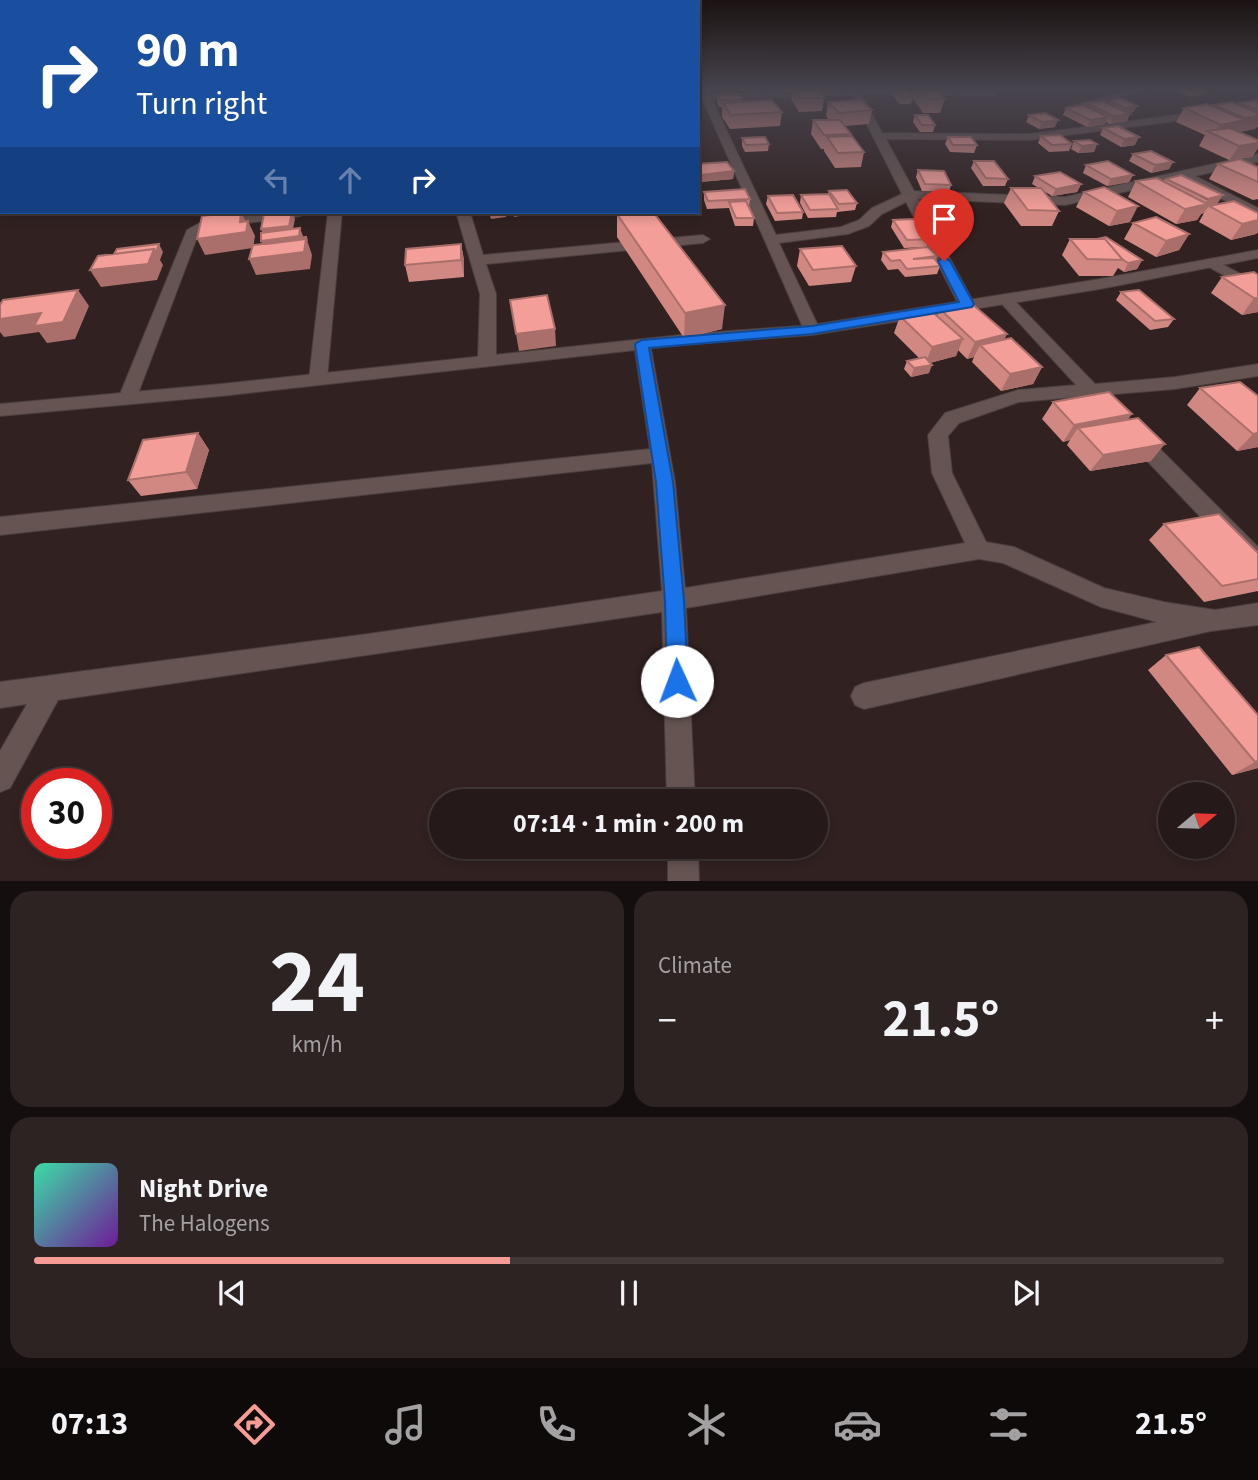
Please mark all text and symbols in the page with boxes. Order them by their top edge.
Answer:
text: 90 m [136,16,240,86]
icon: right [21,28,112,119]
text: Turn right [136,81,267,127]
icon: left [258,161,296,199]
icon: ahead [331,161,369,199]
icon: right [404,161,442,199]
pin [914,189,974,261]
icon: arrive [925,200,963,238]
position arrow [640,644,714,718]
speed limit sign: 30 [21,768,112,859]
north arrow [1158,782,1236,859]
map controls [1158,782,1235,859]
text: 07:14 · 1 min · 200 m [513,805,744,842]
text: 24 [269,918,365,1047]
text: Climate [658,949,732,982]
text: 21.5° [883,983,999,1057]
text: − [658,994,677,1048]
text: + [1205,994,1224,1048]
text: km/h [291,1028,343,1061]
text: Night Drive [139,1170,268,1207]
text: The Halogens [139,1207,270,1240]
icon: previous [213,1274,251,1312]
icon: pause [610,1274,648,1312]
icon: next [1007,1274,1045,1312]
icon: directions [230,1400,279,1449]
icon: music [381,1400,430,1449]
icon: phone [532,1400,581,1449]
icon: climate [682,1400,731,1449]
icon: car [833,1400,882,1449]
icon: filters [984,1400,1033,1449]
text: 07:13 [51,1401,128,1447]
text: 21.5° [1135,1401,1207,1447]

